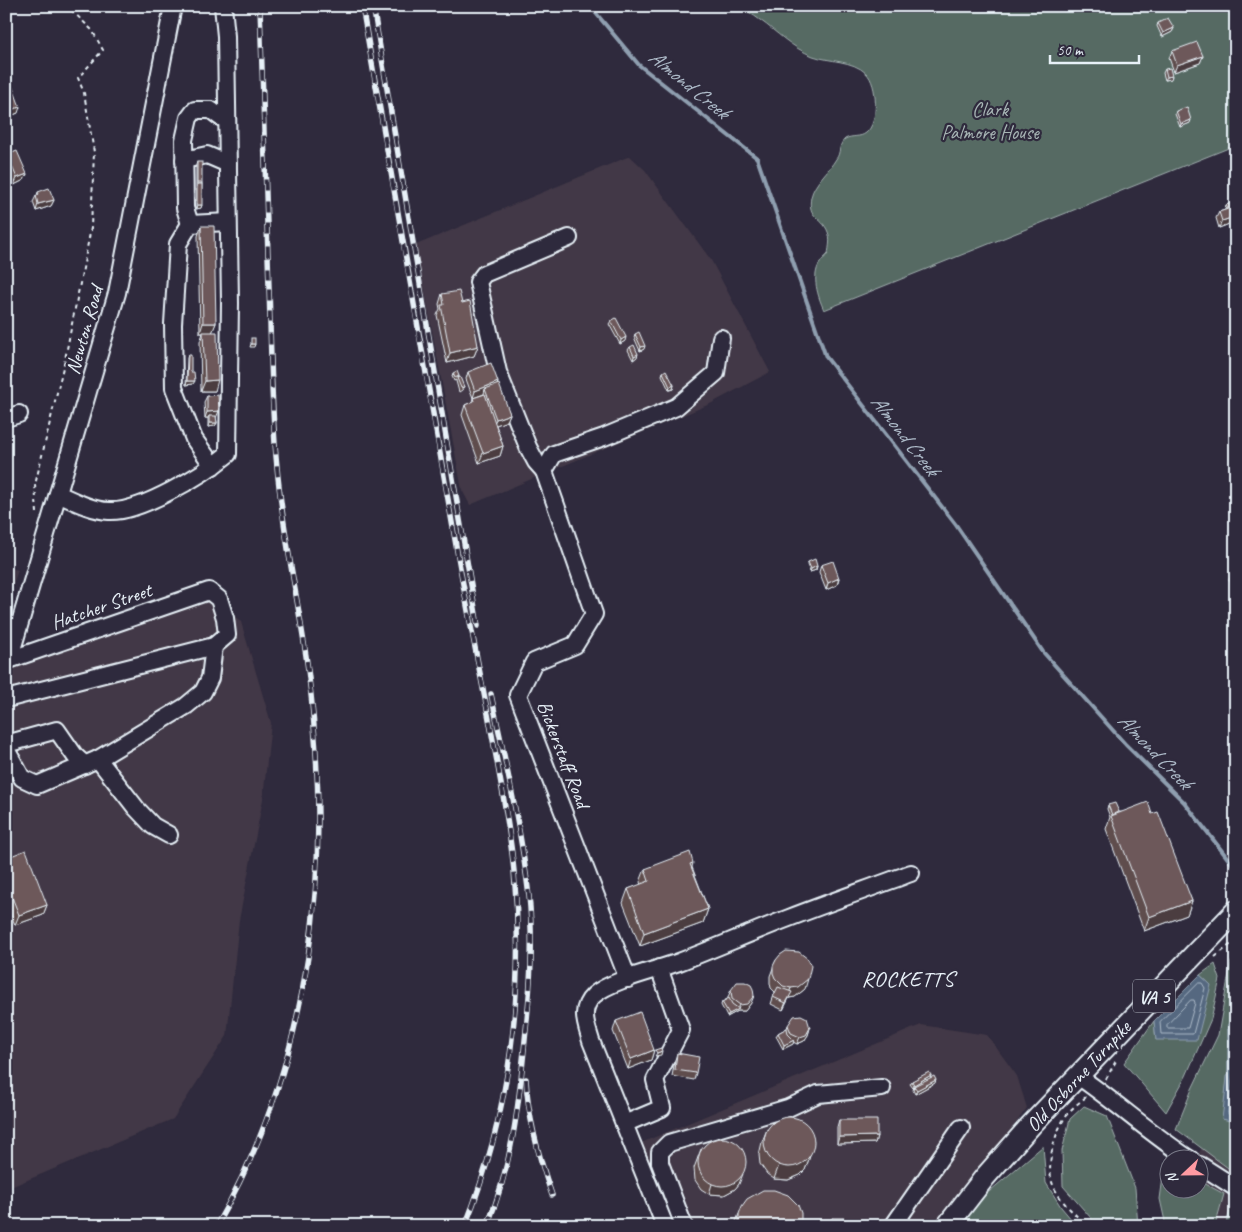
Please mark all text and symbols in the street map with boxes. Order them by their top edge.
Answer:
scale bar [1050,32,1138,64]
text: 50 m [1057,41,1084,60]
water label: Almond Creek [644,44,738,127]
park label: Clark Palmore House [941,97,1040,145]
street label: Newton Road [60,280,110,377]
water label: Almond Creek [865,389,947,484]
street label: Hatcher Street [48,577,157,635]
street label: Bickerstaff Road [532,697,596,814]
water label: Almond Creek [1112,707,1201,798]
district label: ROCKETTS [861,965,958,993]
road number: VA 5 [1133,979,1175,1012]
street label: Old Osborne Turnpike [1021,1015,1137,1137]
north arrow [1160,1150,1210,1200]
text: N [1162,1169,1182,1186]

